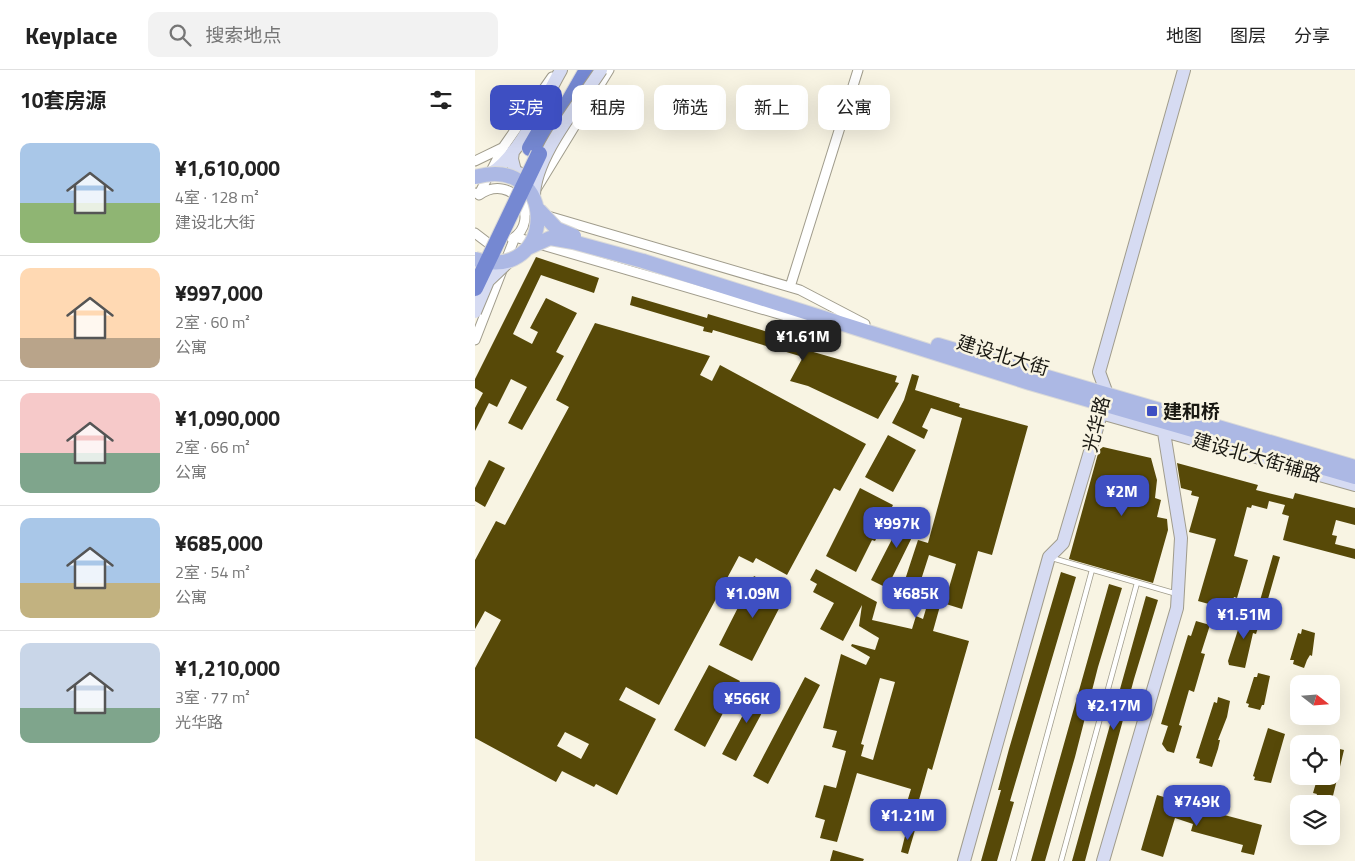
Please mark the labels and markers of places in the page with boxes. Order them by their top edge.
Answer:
pin: ¥1.61M [762,320,844,362]
place label: 建和桥 [1163,396,1220,425]
marker: 建和桥 [1145,404,1159,418]
pin: ¥2M [1098,474,1146,517]
pin: ¥997K [862,506,932,549]
pin: ¥1.09M [712,576,794,619]
pin: ¥685K [881,576,951,619]
pin: ¥1.51M [1203,598,1285,640]
pin: ¥566K [712,682,782,724]
pin: ¥2.17M [1073,688,1155,731]
pin: ¥749K [1162,784,1232,827]
pin: ¥1.21M [867,798,949,841]

